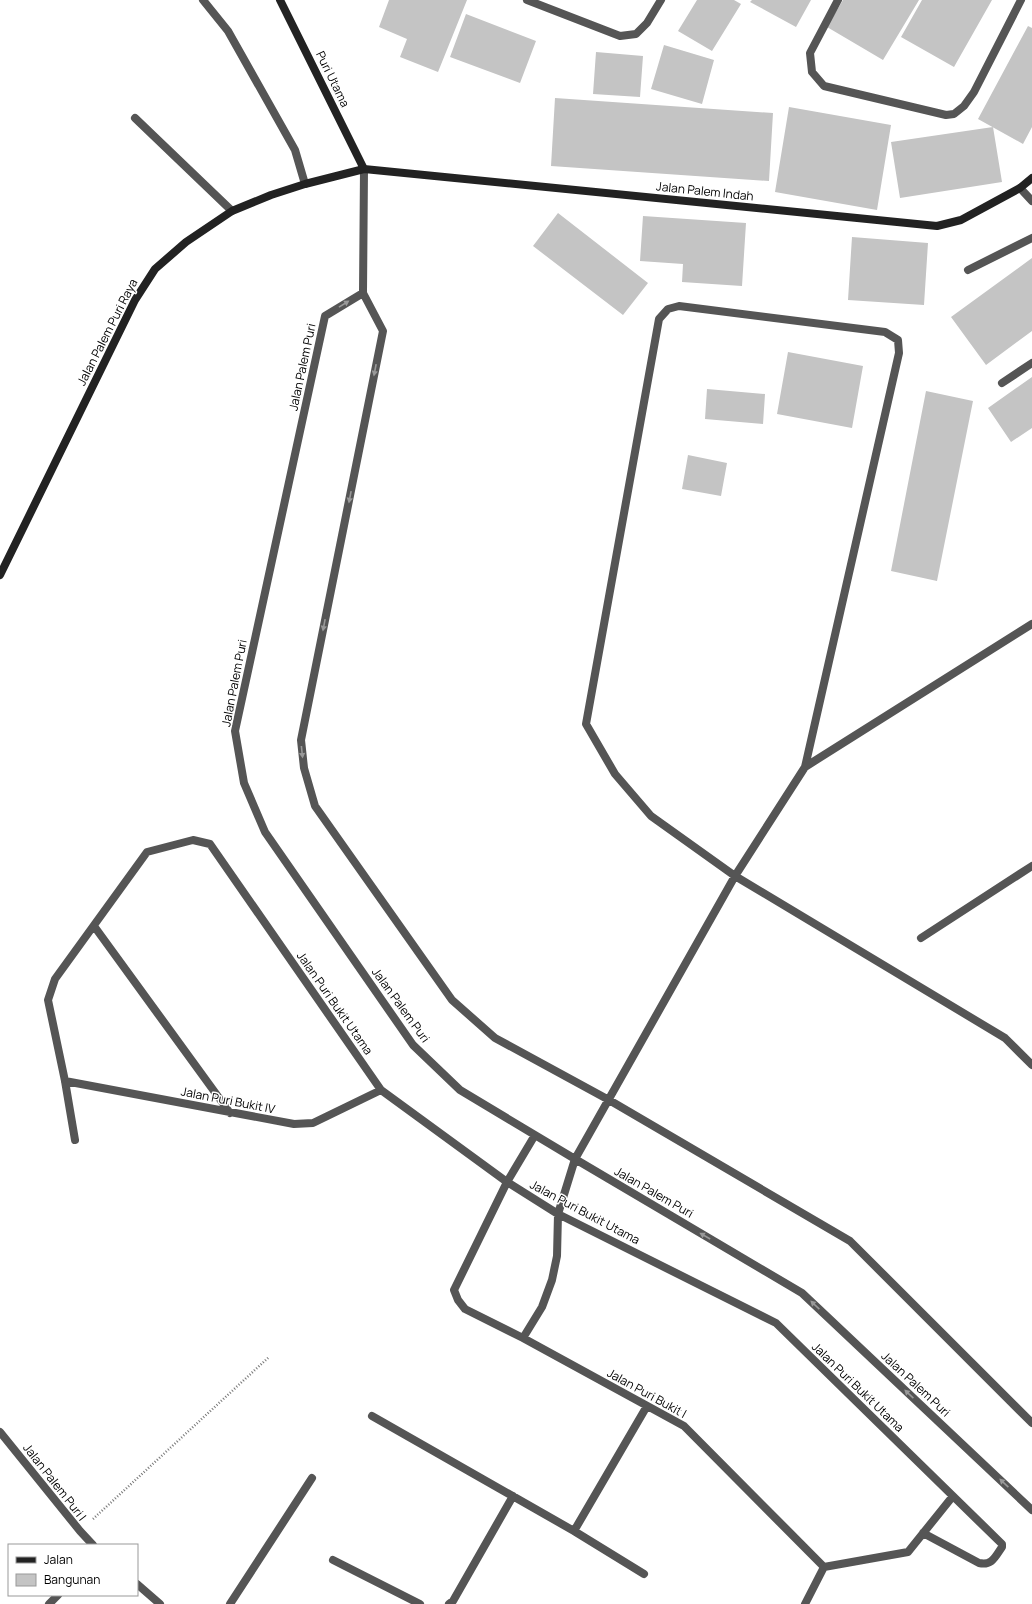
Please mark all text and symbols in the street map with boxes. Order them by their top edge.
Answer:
street label: Puri Utama [312,48,354,110]
street label: Jalan Palem Indah [655,177,755,205]
street label: Jalan Palem Puri Raya [73,276,141,388]
one-way arrow [338,301,350,308]
street label: Jalan Palem Puri [284,322,320,412]
one-way arrow [372,363,378,376]
one-way arrow [346,491,352,503]
one-way arrow [321,618,327,631]
street label: Jalan Palem Puri [217,638,251,728]
one-way arrow [299,746,306,758]
street label: Jalan Puri Bukit Utama [293,948,377,1058]
street label: Jalan Palem Puri [368,964,434,1046]
street label: Jalan Puri Bukit IV [179,1083,277,1118]
street label: Jalan Palem Puri [611,1162,697,1222]
street label: Jalan Puri Bukit Utama [527,1176,643,1248]
one-way arrow [699,1232,711,1239]
one-way arrow [810,1300,820,1310]
street label: Jalan Puri Bukit Utama [808,1338,908,1436]
street label: Jalan Palem Puri [878,1348,954,1420]
street label: Jalan Puri Bukit I [604,1364,690,1422]
one-way arrow [904,1389,914,1399]
street label: Jalan Palem Puri I [19,1440,91,1524]
one-way arrow [999,1479,1009,1488]
legend [8,1544,138,1596]
text: Jalan [44,1551,73,1568]
text: Bangunan [44,1571,100,1588]

